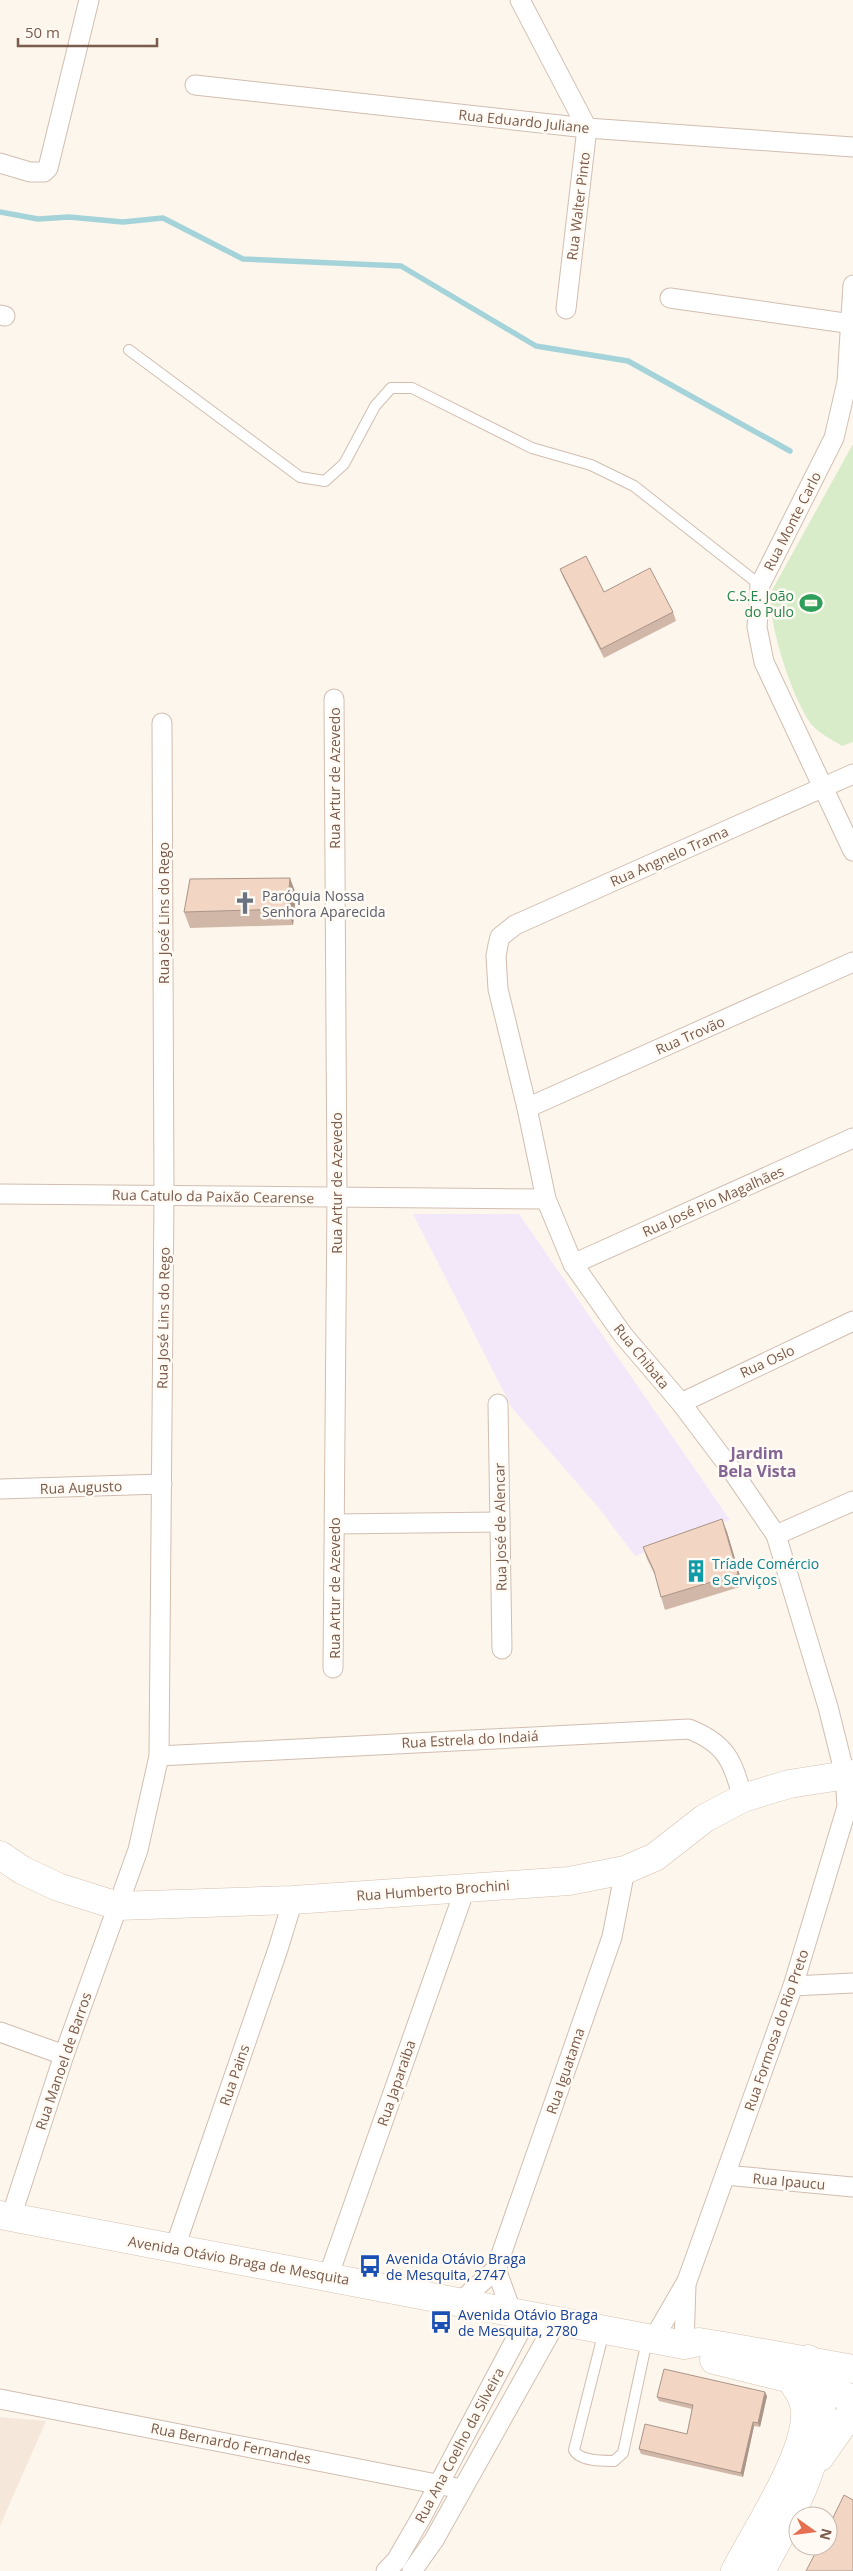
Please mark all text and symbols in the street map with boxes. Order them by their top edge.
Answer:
scale bar [18,15,156,47]
text: 50 m [25,22,60,42]
street label: Rua Eduardo Juliane [458,105,590,137]
street label: Rua Walter Pinto [562,151,594,261]
street label: Rua Monte Carlo [759,468,825,574]
place label: C.S.E. João do Pulo [727,586,794,621]
sports icon: C.S.E. João do Pulo [798,590,824,616]
street label: Rua Artur de Azevedo [325,707,344,849]
street label: Rua Angnelo Trama [607,821,731,891]
street label: Rua José Lins do Rego [154,842,173,984]
place label: Paróquia Nossa Senhora Aparecida [262,886,386,921]
church icon: Paróquia Nossa Senhora Aparecida [232,890,258,916]
street label: Rua Trovão [652,1011,728,1059]
street label: Rua Artur de Azevedo [327,1112,346,1254]
street label: Rua José Pio Magalhães [639,1161,787,1241]
street label: Rua Catulo da Paixão Cearense [112,1185,315,1207]
street label: Rua José Lins do Rego [152,1247,174,1389]
street label: Rua Chibata [610,1319,674,1393]
street label: Rua Oslo [737,1340,797,1382]
district label: Jardim Bela Vista [718,1442,796,1482]
street label: Rua José de Alencar [489,1463,511,1591]
street label: Rua Augusto [40,1476,122,1498]
street label: Rua Artur de Azevedo [325,1517,344,1659]
place label: Tríade Comércio e Serviços [712,1554,819,1589]
building icon: Tríade Comércio e Serviços [683,1558,709,1584]
street label: Rua Estrela do Indaiá [401,1726,539,1752]
street label: Rua Humberto Brochini [356,1875,510,1905]
street label: Rua Formosa do Rio Preto [739,1947,813,2113]
street label: Rua Manoel de Barros [30,1989,96,2132]
street label: Rua Iguatama [541,2025,589,2117]
street label: Rua Japaraiba [372,2037,420,2129]
street label: Rua Pains [215,2042,253,2108]
street label: Rua Ipaucu [752,2168,826,2194]
street label: Avenida Otávio Braga de Mesquita [127,2231,351,2289]
place label: Avenida Otávio Braga de Mesquita, 2747 [386,2249,526,2284]
bus stop icon: Avenida Otávio Braga de Mesquita, 2747 [357,2253,383,2279]
place label: Avenida Otávio Braga de Mesquita, 2780 [458,2305,598,2340]
bus stop icon: Avenida Otávio Braga de Mesquita, 2780 [428,2309,454,2335]
street label: Rua Ana Coelho da Silveira [410,2364,508,2526]
street label: Rua Bernardo Fernandes [149,2418,313,2468]
north arrow [788,2506,838,2556]
text: N [816,2526,837,2542]

